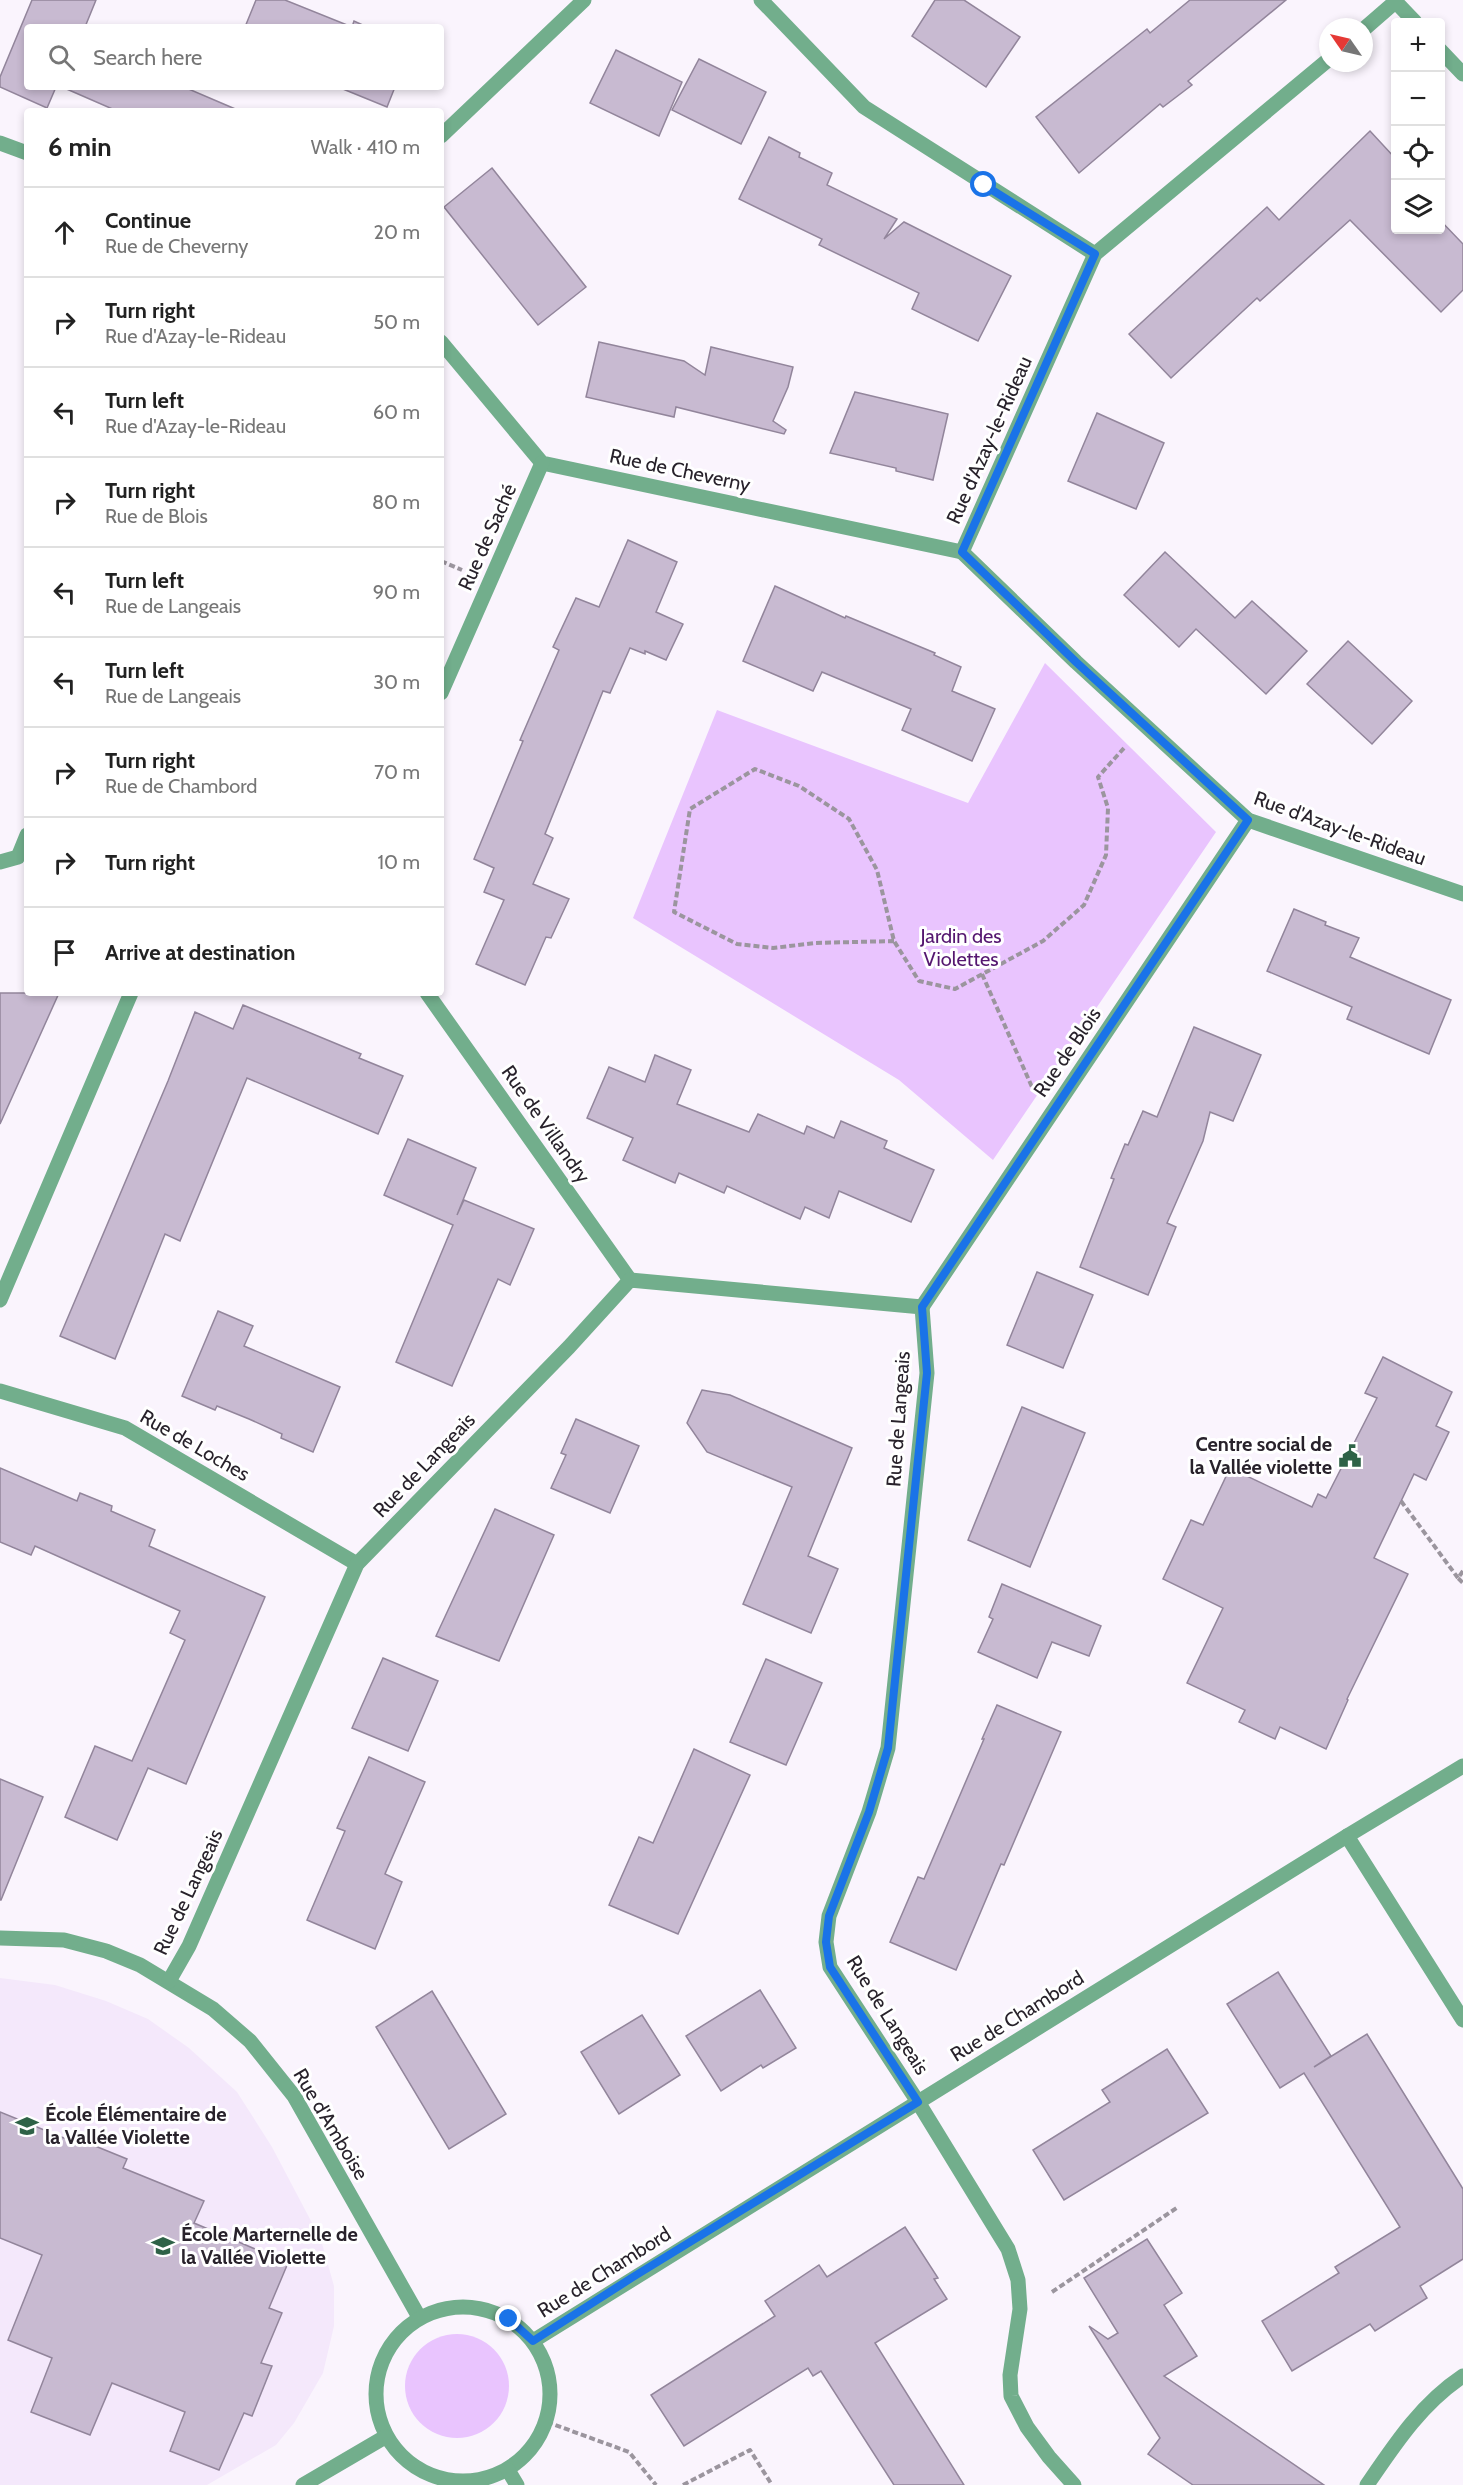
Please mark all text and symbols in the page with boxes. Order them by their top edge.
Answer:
north arrow [1319,18,1373,72]
map controls [1391,18,1445,234]
button: + [1391,18,1445,72]
search box [24,24,444,90]
icon: search [45,41,78,74]
text: Search here [93,44,202,71]
button: − [1391,72,1445,126]
button: locate [1391,126,1445,180]
text: 6 min [48,131,112,163]
text: Walk · 410 m [311,135,420,159]
route start [970,171,996,197]
button: layers [1391,180,1445,234]
text: Continue [105,207,191,234]
icon: ahead [48,216,81,249]
text: 20 m [374,220,420,244]
text: Rue de Cheverny [105,234,248,258]
text: Turn right [105,297,195,324]
icon: right [48,306,81,339]
text: 50 m [373,310,420,334]
text: Rue d'Azay-le-Rideau [105,324,286,348]
street label: Rue d'Azay-le-Rideau [941,352,1037,528]
text: Turn left [105,387,184,414]
icon: left [48,396,81,429]
text: 60 m [373,400,420,424]
text: Rue d'Azay-le-Rideau [105,414,286,438]
street label: Rue de Cheverny [607,443,753,497]
text: Turn right [105,477,195,504]
street label: Rue de Saché [453,480,521,594]
icon: right [48,486,81,519]
text: 80 m [372,490,420,514]
text: Rue de Blois [105,504,208,528]
text: Turn left [105,567,184,594]
icon: left [48,576,81,609]
text: 90 m [373,580,420,604]
text: Rue de Langeais [105,594,241,618]
text: Turn left [105,657,184,684]
icon: left [48,666,81,699]
text: 30 m [373,670,420,694]
text: Rue de Langeais [105,684,241,708]
text: Turn right [105,747,195,774]
icon: right [48,756,81,789]
text: 70 m [374,760,420,784]
text: Rue de Chambord [105,774,257,798]
street label: Rue d'Azay-le-Rideau [1251,786,1429,870]
icon: right [48,846,81,879]
text: Turn right [105,849,195,876]
text: 10 m [377,850,420,874]
park label: Jardin des Violettes [919,924,1002,971]
icon: arrive [48,936,81,969]
text: Arrive at destination [105,939,295,966]
street label: Rue de Blois [1028,1003,1106,1101]
street label: Rue de Villandry [497,1061,595,1187]
street label: Rue de Langeais [881,1350,915,1488]
street label: Rue de Loches [136,1404,254,1486]
street label: Rue de Langeais [368,1408,480,1522]
place label: Centre social de la Vallée violette [1190,1432,1332,1479]
public building icon: Centre social de la Vallée violette [1337,1443,1363,1469]
street label: Rue de Langeais [148,1825,228,1959]
street label: Rue de Langeais [842,1951,934,2079]
street label: Rue de Chambord [946,1965,1088,2067]
street label: Rue d'Amboise [288,2064,374,2184]
place label: École Élémentaire de la Vallée Violette [45,2102,227,2149]
school or university icon: École Élémentaire de la Vallée Violette [14,2113,40,2139]
street label: Rue de Chambord [533,2221,675,2323]
place label: École Marternelle de la Vallée Violette [181,2222,358,2269]
school or university icon: École Marternelle de la Vallée Violette [150,2233,176,2259]
route end [495,2305,521,2331]

